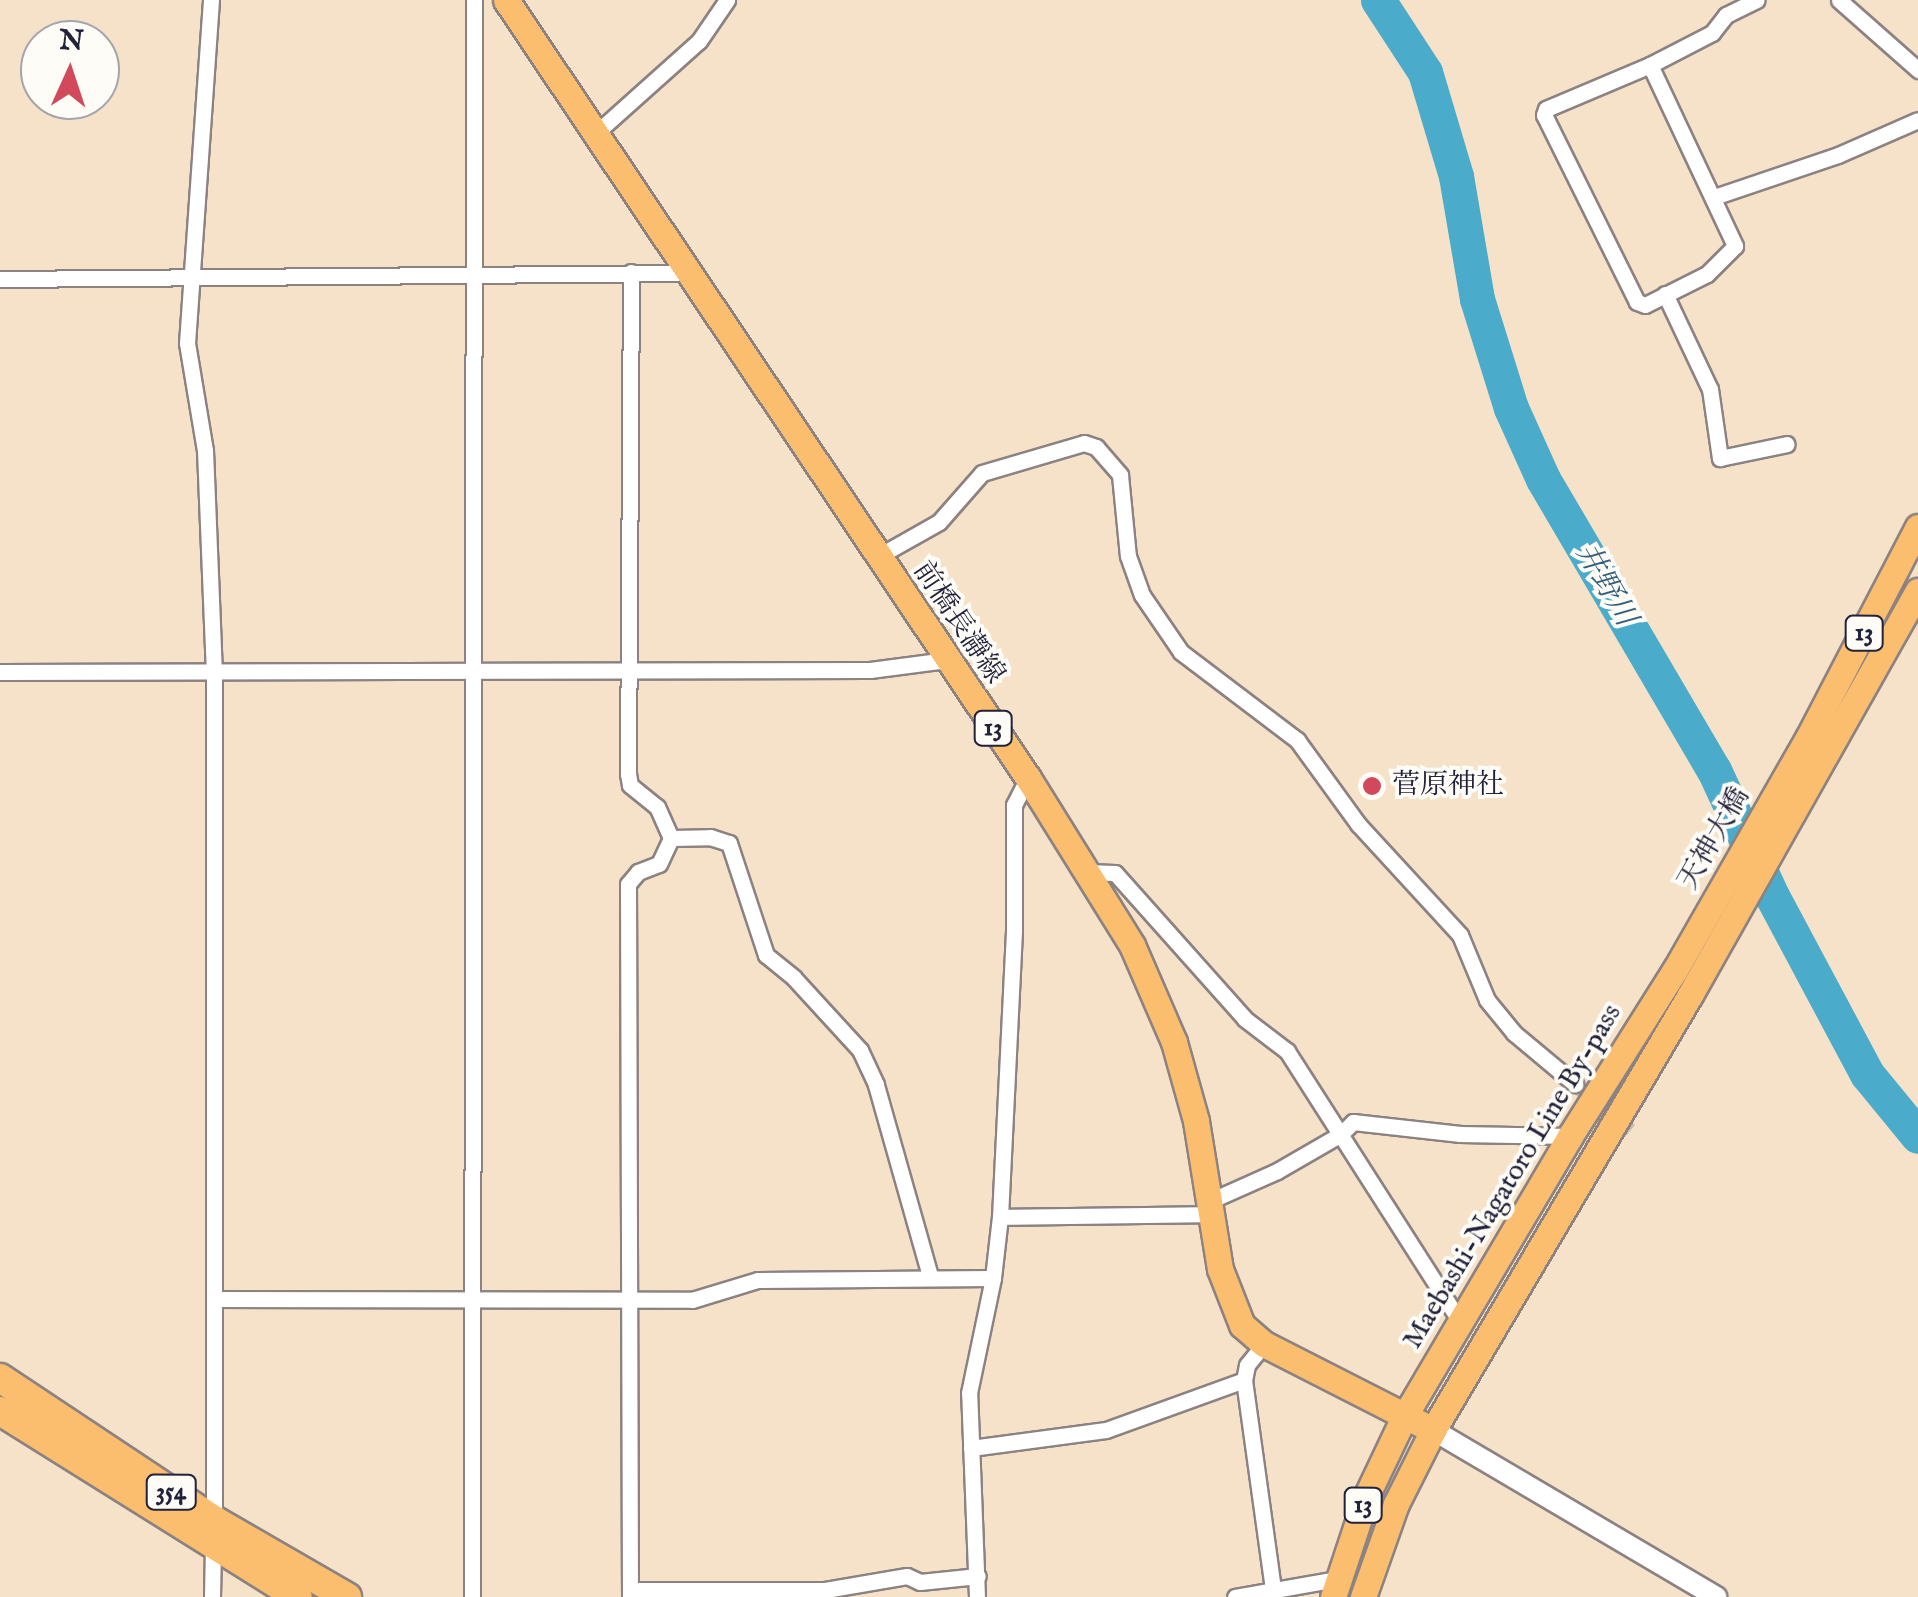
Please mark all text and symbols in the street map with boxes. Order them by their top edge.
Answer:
north arrow [20,20,120,120]
text: N [58,23,85,60]
water label: 井野川 [1567,537,1643,633]
street label: 前橋長瀞線 [905,556,1011,690]
road number: 13 [1844,613,1884,653]
road number: 13 [973,708,1013,748]
place label: 菅原神社 [1392,769,1504,803]
marker: 菅原神社 [1361,775,1383,797]
street label: 天神大橋 [1672,782,1758,896]
street label: Maebashi-Nagatoro Line By-pass [1397,999,1629,1355]
road number: 354 [144,1472,198,1512]
road number: 13 [1343,1485,1383,1525]

